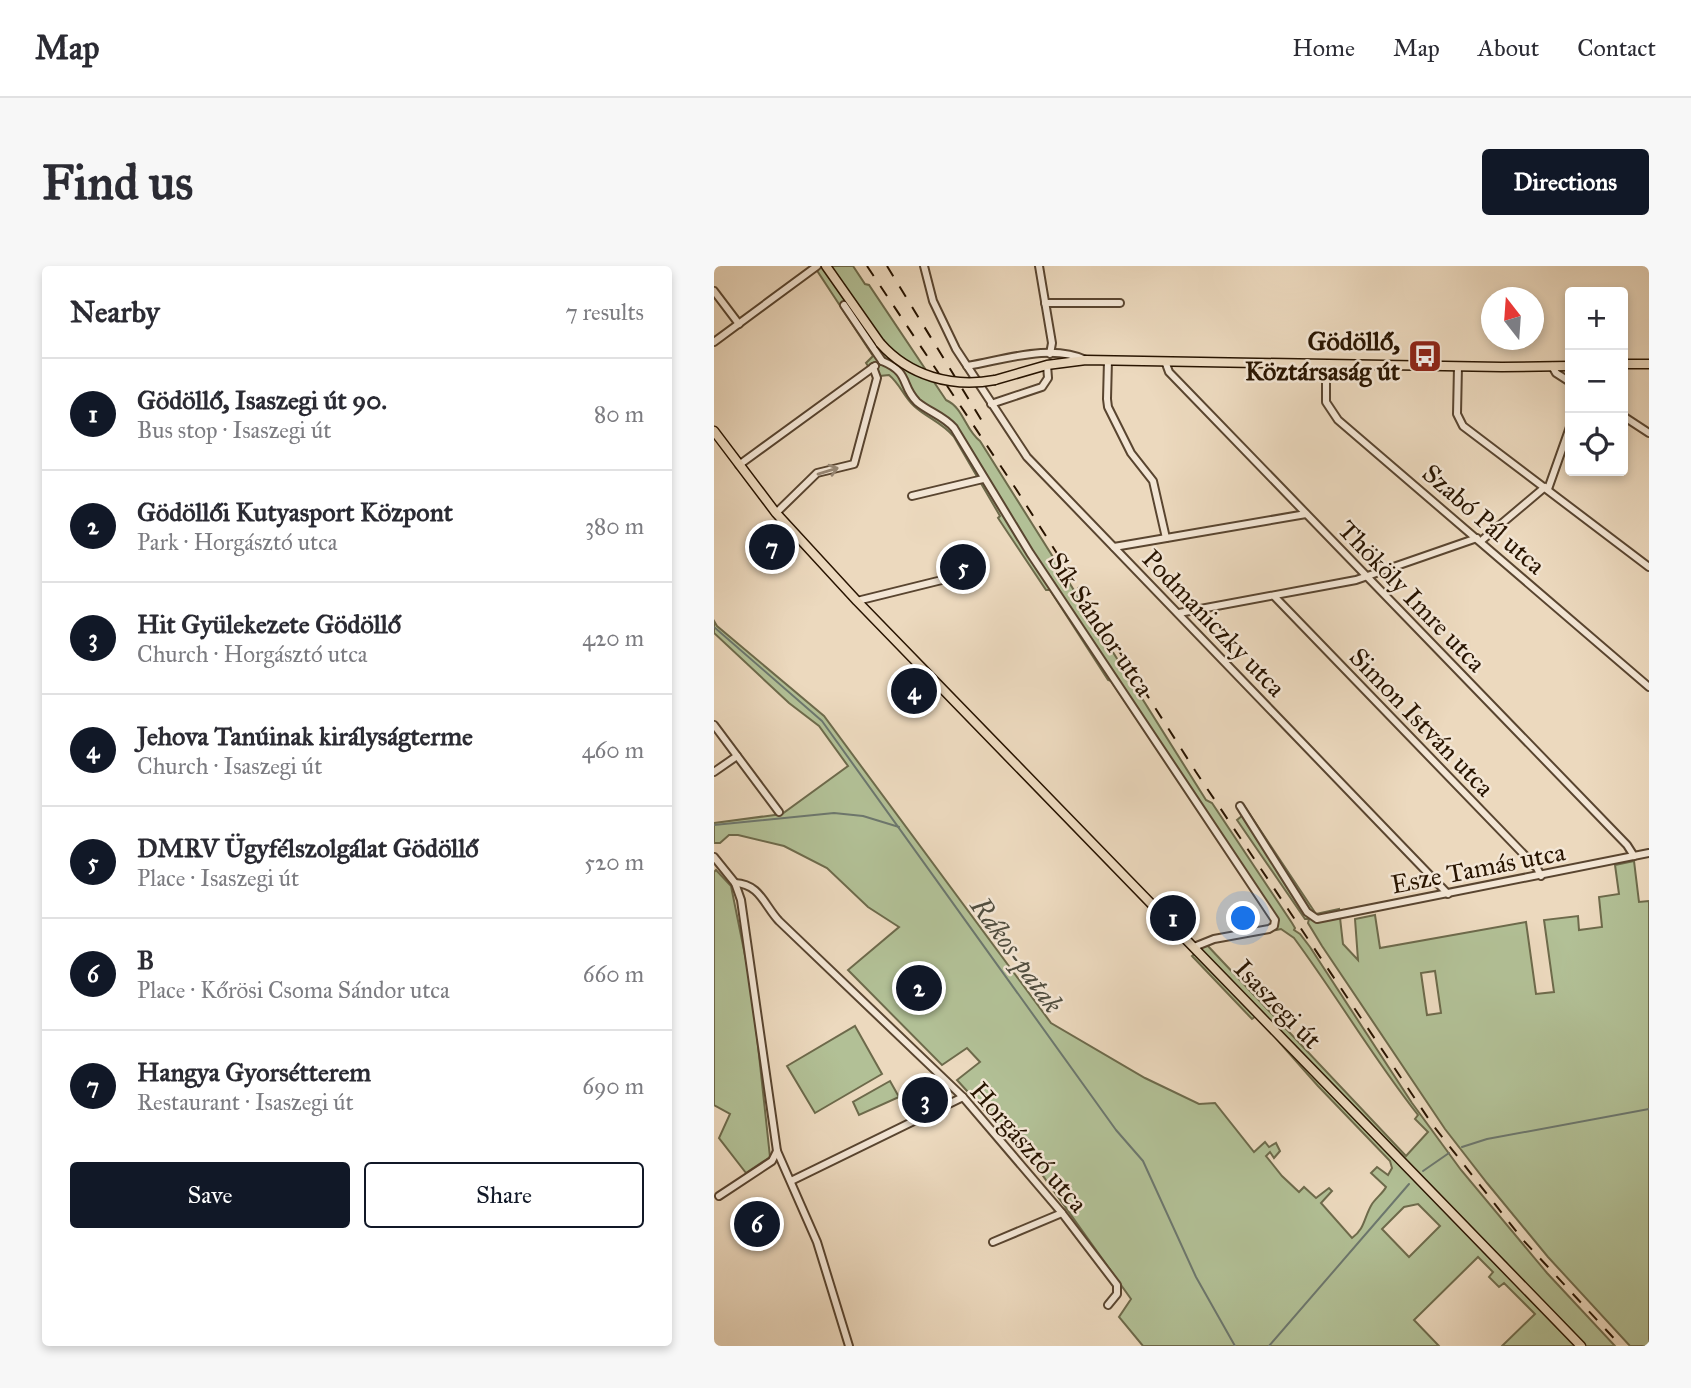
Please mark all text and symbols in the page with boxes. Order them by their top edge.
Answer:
text: Map [35,28,99,68]
text: Home [1292,33,1355,63]
text: Map [1393,33,1440,63]
text: About [1478,33,1539,63]
text: Contact [1577,33,1656,63]
button: Directions [1482,149,1649,215]
text: Find us [42,153,193,212]
north arrow [1481,287,1544,350]
map controls [1565,287,1628,476]
button: + [1565,287,1628,350]
text: Nearby [70,294,160,330]
text: 7 results [565,298,644,326]
place label: Gödöllő, Köztársaság út [1245,325,1401,388]
bus stop icon: Gödöllő, Köztársaság út [1406,337,1444,375]
button: − [1565,350,1628,413]
text: Gödöllő, Isaszegi út 90. [137,384,387,416]
text: 1 [88,400,98,428]
text: 80 m [594,400,644,428]
button: locate [1565,413,1628,476]
text: Bus stop · Isaszegi út [137,416,331,444]
street label: Szabó Pál utca [1416,457,1552,581]
one-way arrow [816,463,838,476]
text: Gödöllői Kutyasport Központ [137,496,453,528]
text: 2 [87,512,99,540]
text: 380 m [585,512,644,540]
street label: Thököly Imre utca [1331,513,1493,679]
pin: 7 [749,521,795,573]
text: Park · Horgásztó utca [137,528,338,556]
pin: 5 [940,541,986,593]
street label: Podmaniczky utca [1136,543,1292,703]
street label: Sík Sándor utca [1041,546,1161,702]
text: Hit Gyülekezete Gödöllő [137,608,401,640]
text: 3 [88,624,98,652]
text: 420 m [582,624,644,652]
text: Church · Horgásztó utca [137,640,368,668]
street label: Simon István utca [1343,641,1501,803]
pin: 4 [891,665,937,717]
text: Jehova Tanúinak királyságterme [137,720,473,752]
text: 4 [87,736,99,764]
text: 460 m [582,736,644,764]
text: Church · Isaszegi út [137,752,322,780]
text: DMRV Ügyfélszolgálat Gödöllő [137,832,479,864]
street label: Esze Tamás utca [1388,835,1568,901]
text: 5 [88,848,98,876]
text: 520 m [584,848,644,876]
text: Place · Isaszegi út [137,864,299,892]
water label: Rákos-patak [962,889,1071,1021]
pin: 1 [1150,892,1196,944]
your location [1226,901,1260,935]
text: B [137,944,154,976]
street label: Isaszegi út [1228,953,1328,1055]
text: 6 [87,960,99,988]
text: 660 m [583,960,644,988]
pin: 2 [896,962,942,1014]
text: Place · Kőrösi Csoma Sándor utca [137,976,450,1004]
text: Hangya Gyorsétterem [137,1056,371,1088]
text: 7 [87,1072,99,1100]
text: 690 m [582,1072,644,1100]
pin: 3 [902,1074,948,1126]
street label: Horgásztó utca [964,1075,1095,1219]
text: Restaurant · Isaszegi út [137,1088,354,1116]
button: Save [70,1162,350,1228]
button: Share [364,1162,644,1228]
pin: 6 [734,1198,780,1250]

